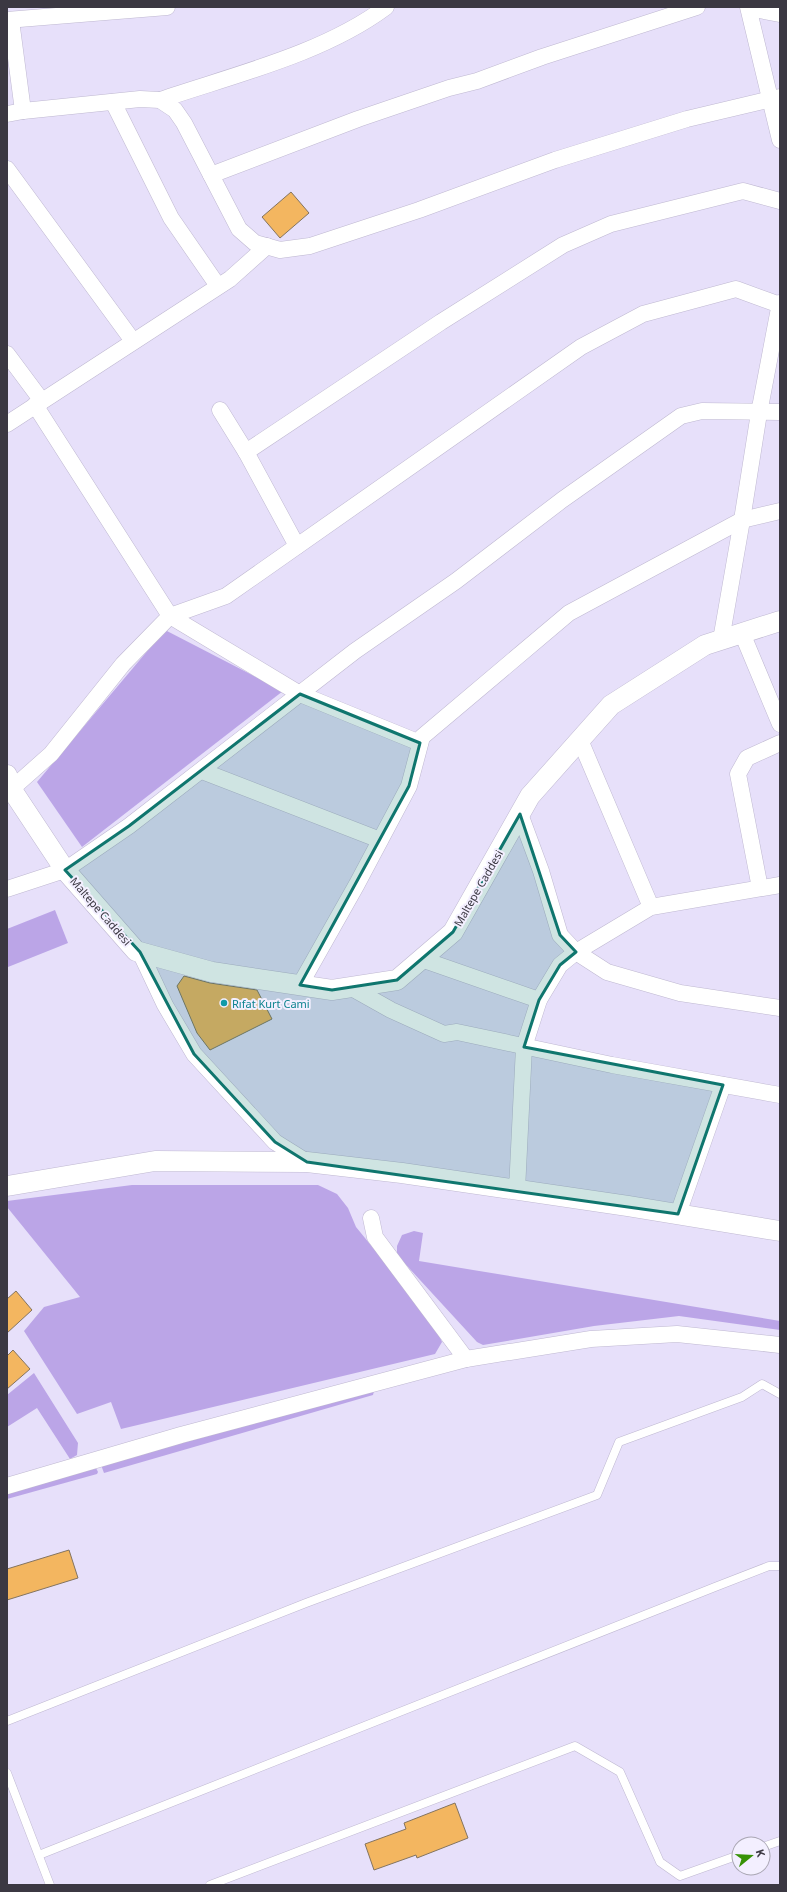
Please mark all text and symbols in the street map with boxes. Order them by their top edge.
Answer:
street label: Maltepe Caddesi [450,847,506,929]
street label: Maltepe Caddesi [67,874,135,948]
place label: Rıfat Kurt Cami [232,996,310,1011]
marker: Rıfat Kurt Cami [219,998,229,1008]
north arrow [731,1836,771,1876]
text: K [753,1847,769,1859]

